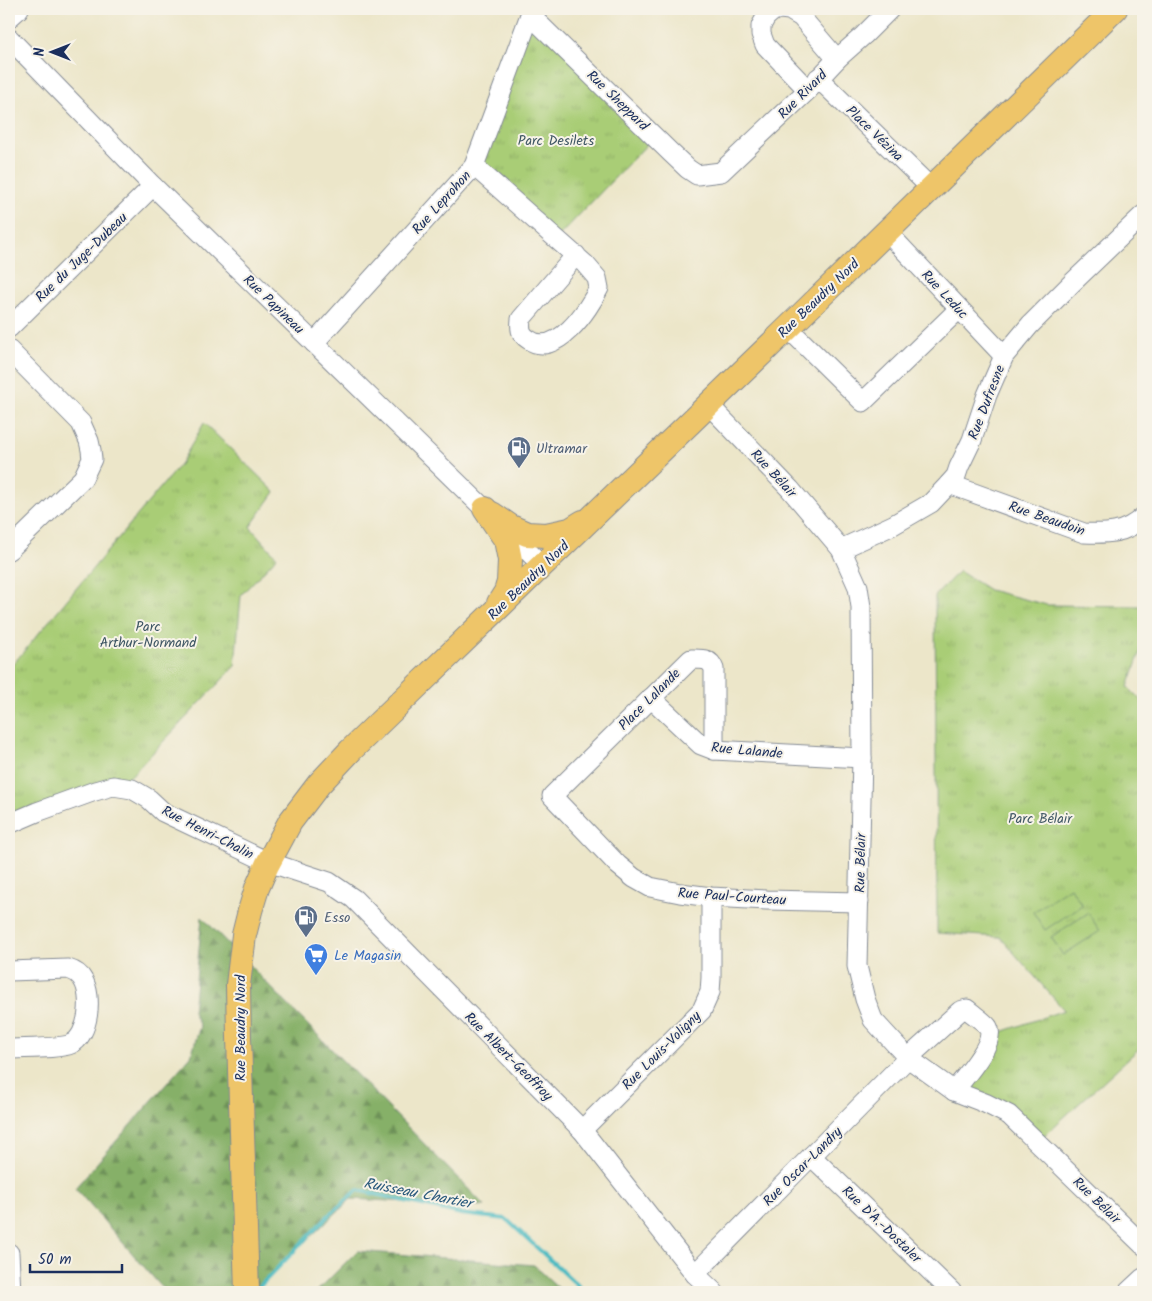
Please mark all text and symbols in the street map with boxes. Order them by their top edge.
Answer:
north arrow [28,28,78,78]
text: N [29,47,51,56]
street label: Rue Rivard [773,64,833,125]
street label: Rue Sheppard [581,65,654,137]
street label: Place Vézina [840,101,908,167]
park label: Parc Desilets [518,130,594,152]
street label: Rue Leprohon [407,166,477,240]
street label: Rue du Juge-Dubeau [30,207,133,308]
street label: Rue Beaudry Nord [773,253,865,344]
street label: Rue Leduc [916,265,973,324]
street label: Rue Papineau [238,270,309,340]
street label: Rue Dufresne [963,361,1012,443]
fuel station icon: Ultramar [506,435,532,469]
place label: Ultramar [536,438,588,460]
street label: Rue Bélair [745,444,803,504]
street label: Rue Beaudoin [1006,496,1088,542]
street label: Rue Beaudry Nord [483,535,575,626]
park label: Parc Arthur-Normand [100,616,197,654]
street label: Place Lalande [613,663,687,736]
street label: Rue Lalande [710,737,784,765]
street label: Rue Henri-Chalin [158,800,258,866]
park label: Parc Bélair [1008,808,1073,830]
street label: Rue Bélair [849,832,873,893]
street label: Rue Paul-Courteau [677,882,787,912]
fuel station icon: Esso [293,904,319,938]
place label: Esso [324,907,350,929]
supermarket icon: Le Magasin [303,942,329,976]
place label: Le Magasin [334,945,401,967]
street label: Rue Beaudry Nord [230,974,252,1081]
street label: Rue Louis-Voligny [617,1006,707,1095]
street label: Rue Albert-Geoffroy [459,1007,558,1107]
street label: Rue Oscar-Landry [758,1121,848,1212]
water label: Ruisseau Chartier [362,1172,477,1217]
street label: Rue Bélair [1067,1172,1126,1230]
street label: Rue D'A.-Dostaler [836,1181,927,1270]
scale bar [30,1241,122,1273]
text: 50 m [38,1248,72,1272]

